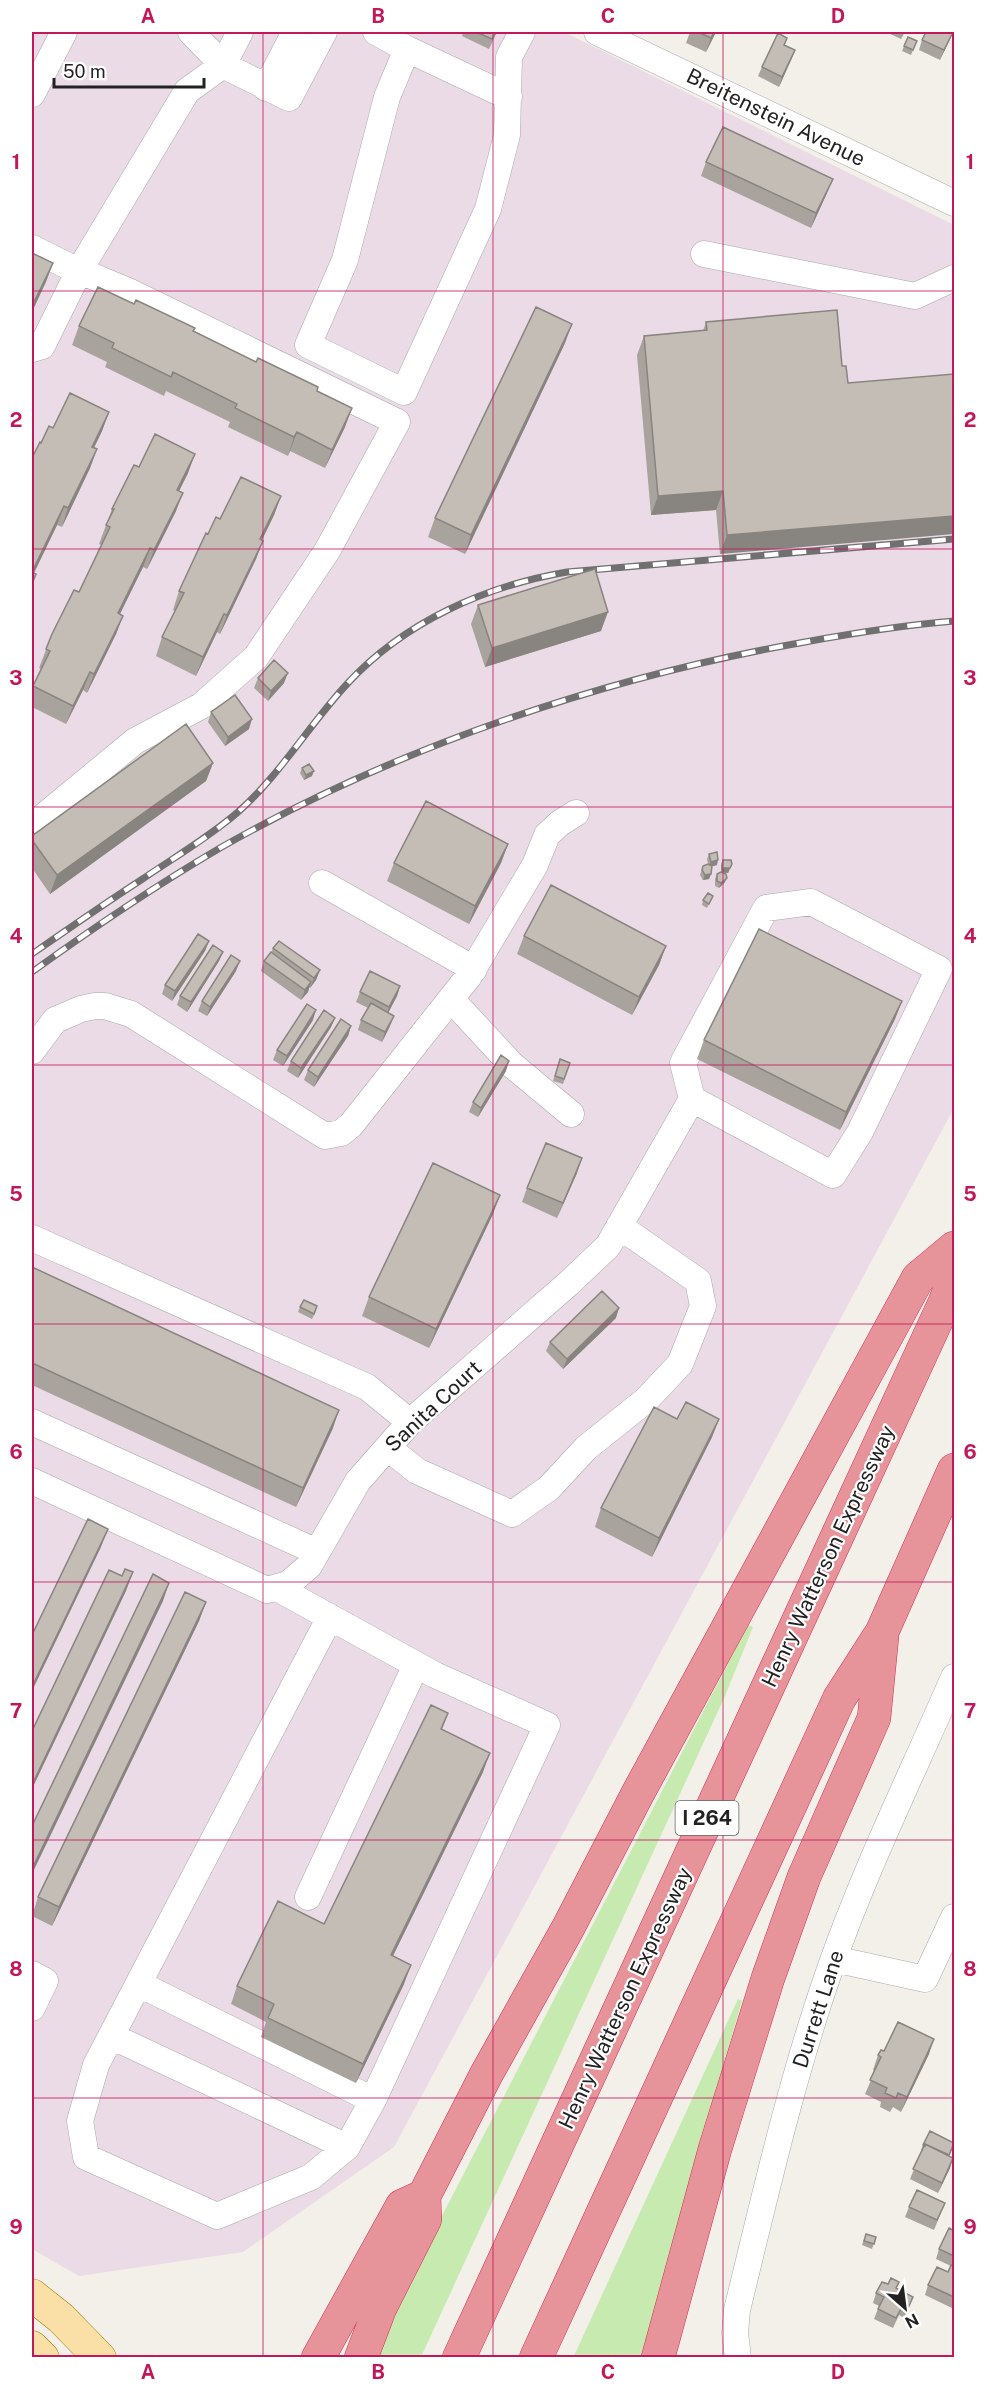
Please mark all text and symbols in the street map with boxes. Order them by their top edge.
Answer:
text: A [141,4,155,28]
text: B [371,4,385,28]
text: C [601,4,615,28]
text: D [831,4,845,28]
scale bar [54,51,204,89]
text: 50 m [63,61,106,82]
street label: Breitenstein Avenue [682,63,870,171]
text: 1 [12,150,20,174]
text: 1 [966,150,974,174]
text: 2 [10,408,22,432]
text: 2 [964,408,976,432]
text: 3 [9,666,23,690]
text: 3 [963,666,977,690]
text: 4 [9,924,23,948]
text: 4 [963,924,977,948]
text: 5 [9,1182,23,1206]
text: 5 [963,1182,977,1206]
street label: Sanita Court [380,1355,486,1457]
street label: Henry Watterson Expressway [756,1421,900,1691]
text: 6 [9,1440,23,1464]
text: 6 [963,1440,977,1464]
text: 7 [10,1699,22,1723]
text: 7 [964,1699,976,1723]
road number: I 264 [676,1801,738,1835]
street label: Henry Watterson Expressway [553,1863,697,2133]
street label: Durrett Lane [787,1947,849,2071]
text: 8 [9,1957,23,1981]
text: 8 [963,1957,977,1981]
text: 9 [9,2215,23,2239]
text: 9 [963,2215,977,2239]
north arrow [875,2278,935,2338]
text: N [902,2309,922,2332]
text: A [141,2360,155,2384]
text: B [371,2360,385,2384]
text: C [601,2360,615,2384]
text: D [831,2360,845,2384]

